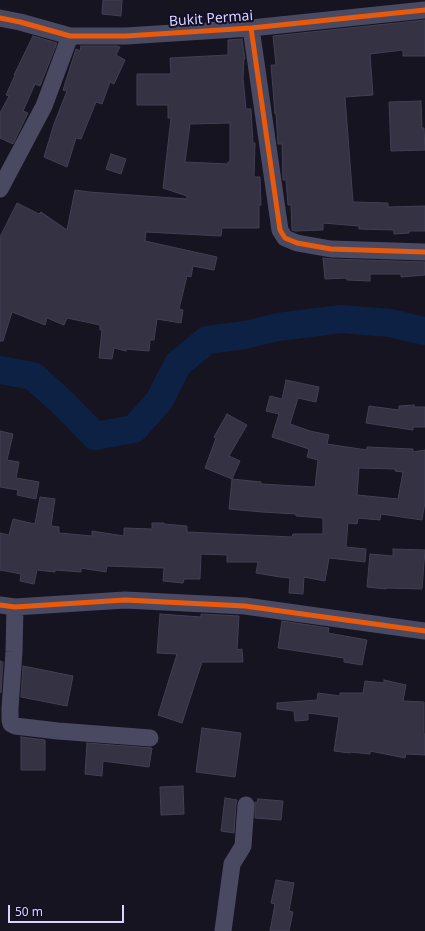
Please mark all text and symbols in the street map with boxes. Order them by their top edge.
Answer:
street label: Bukit Permai [168,8,254,30]
scale bar [10,897,126,923]
text: 50 m [15,903,43,920]

